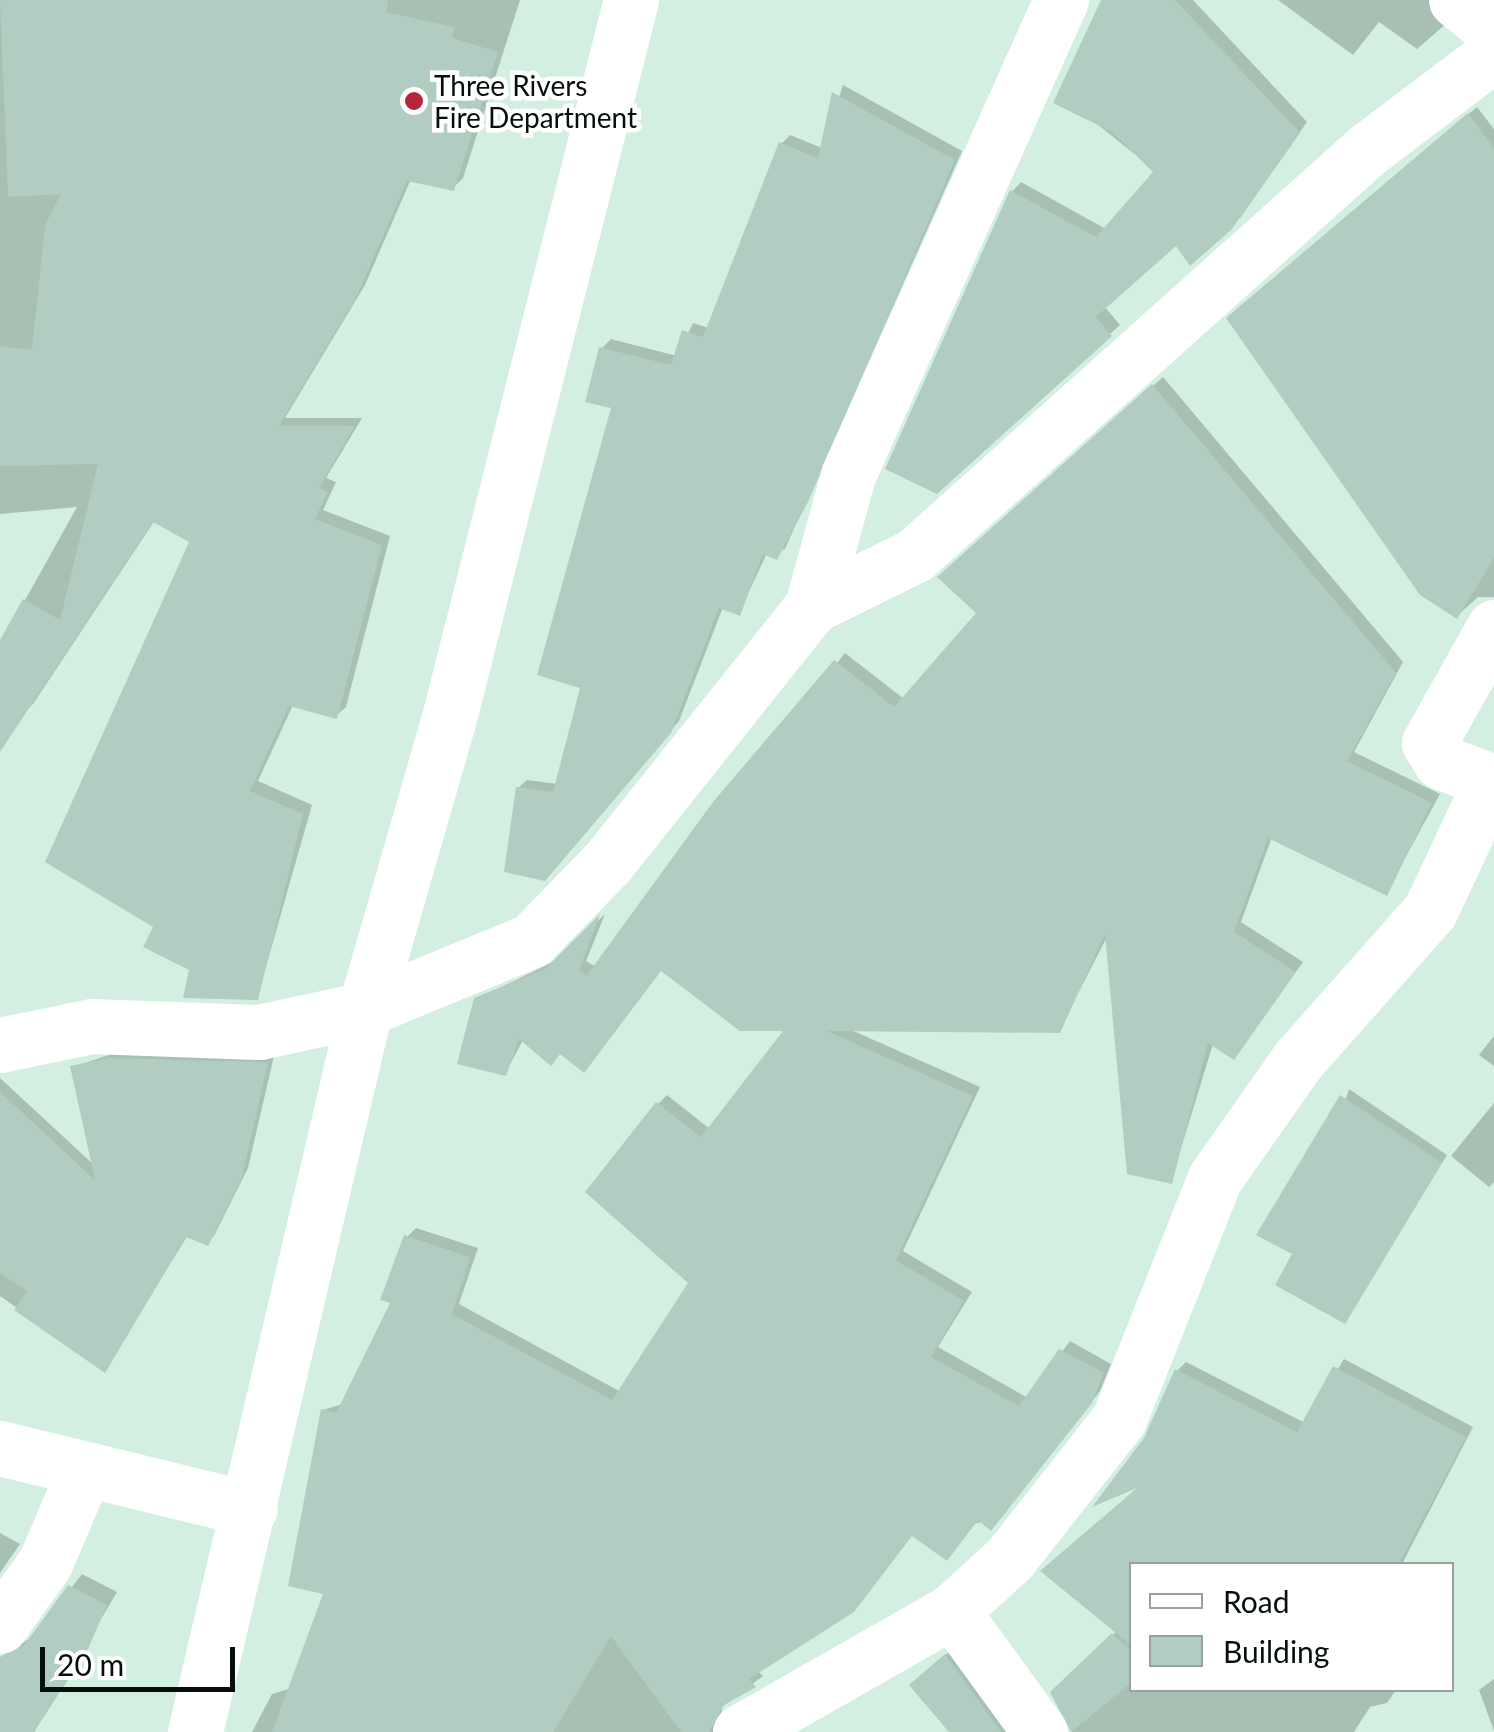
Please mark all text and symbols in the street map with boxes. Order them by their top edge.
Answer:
place label: Three Rivers Fire Department [434,68,637,134]
marker: Three Rivers Fire Department [403,90,425,112]
legend [1129,1562,1454,1692]
text: Road [1223,1583,1290,1619]
scale bar [45,1627,240,1689]
text: Building [1223,1633,1329,1669]
text: 20 m [57,1646,124,1682]

